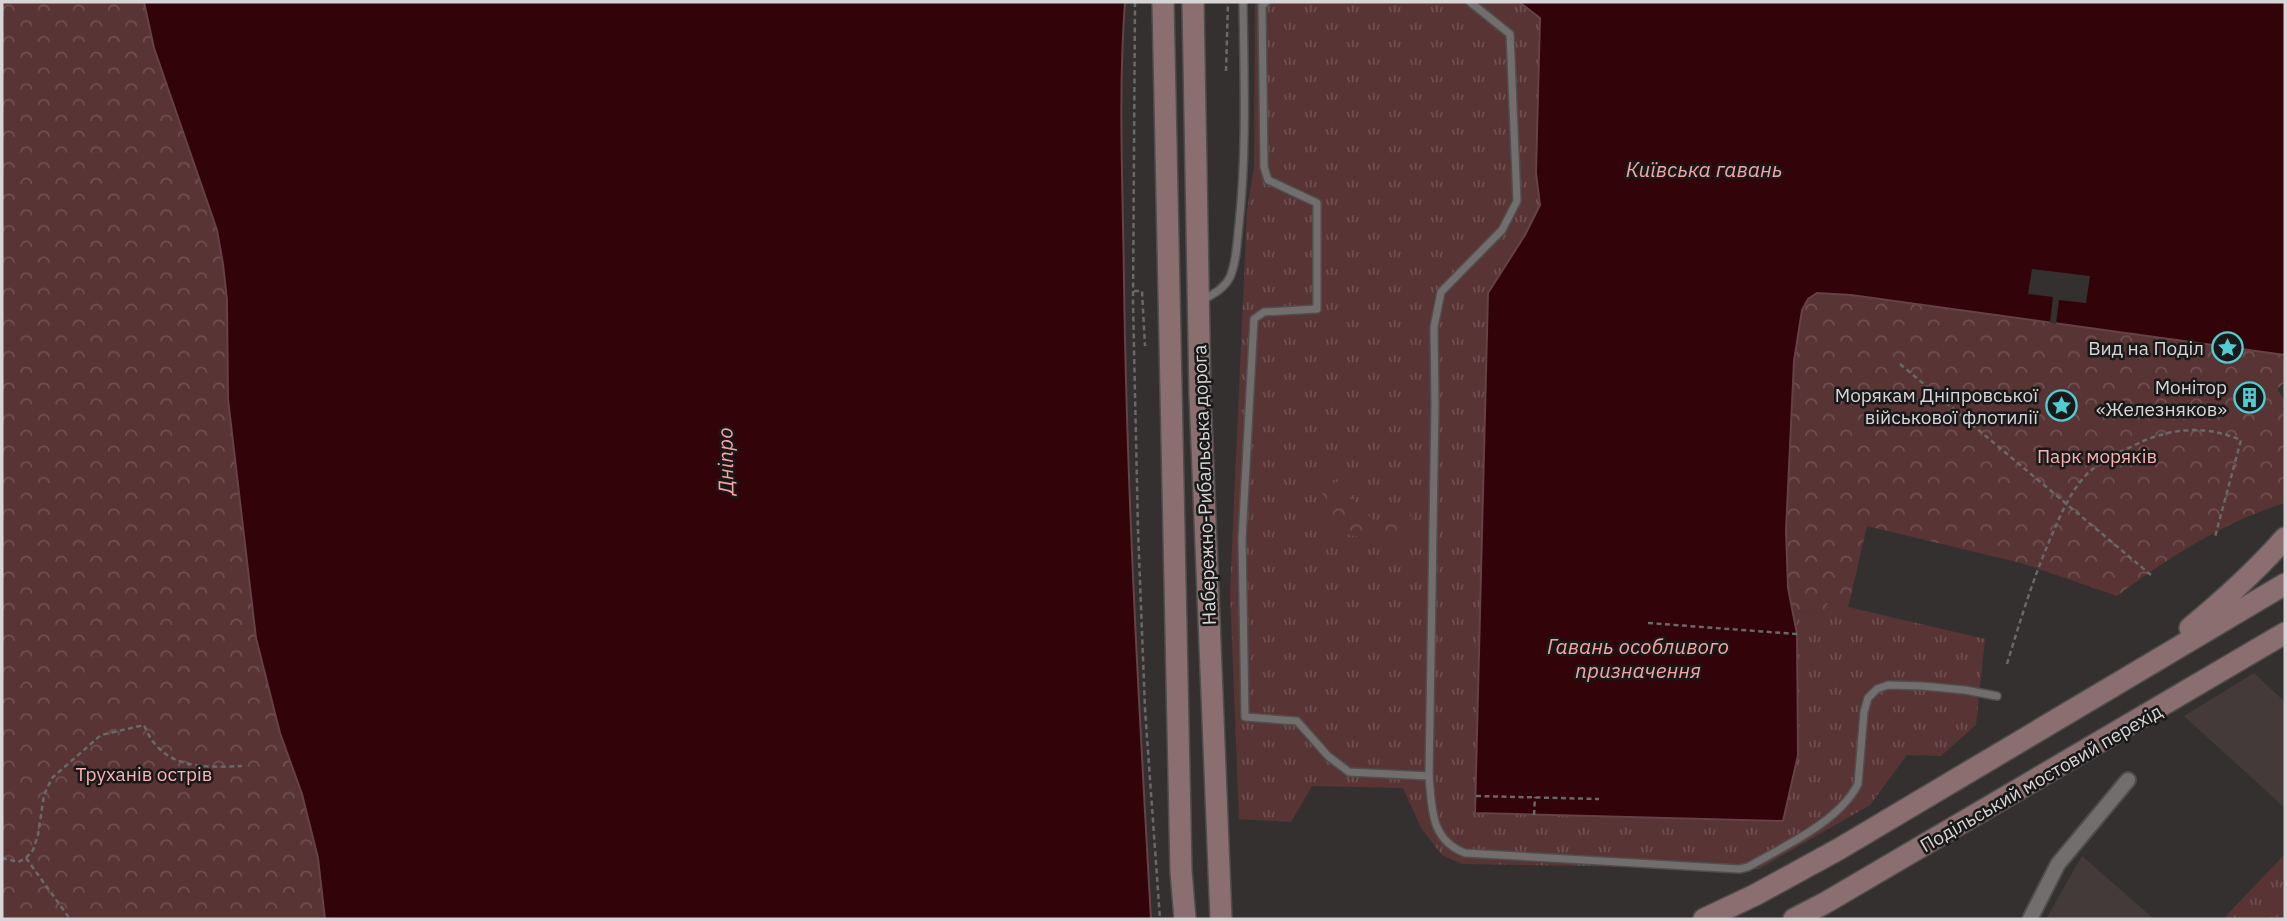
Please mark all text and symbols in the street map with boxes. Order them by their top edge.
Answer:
water label: Київська гавань [1626,155,1782,183]
place icon: Вид на Поділ [2210,331,2244,365]
place label: Вид на Поділ [2088,336,2204,360]
street label: Набережно-Рибальська дорога [1187,344,1221,626]
place label: Монітор «Железняков» [2096,375,2227,421]
building icon: Монітор «Железняков» [2233,381,2267,415]
place label: Морякам Дніпровської військової флотилії [1835,383,2039,429]
place icon: Морякам Дніпровської військової флотилії [2044,389,2078,423]
water label: Дніпро [710,427,740,497]
park label: Парк моряків [2037,444,2157,468]
water label: Гавань особливого призначення [1547,632,1729,684]
street label: Подільський мостовий перехід [1916,699,2166,857]
park label: Труханів острів [76,762,212,786]

